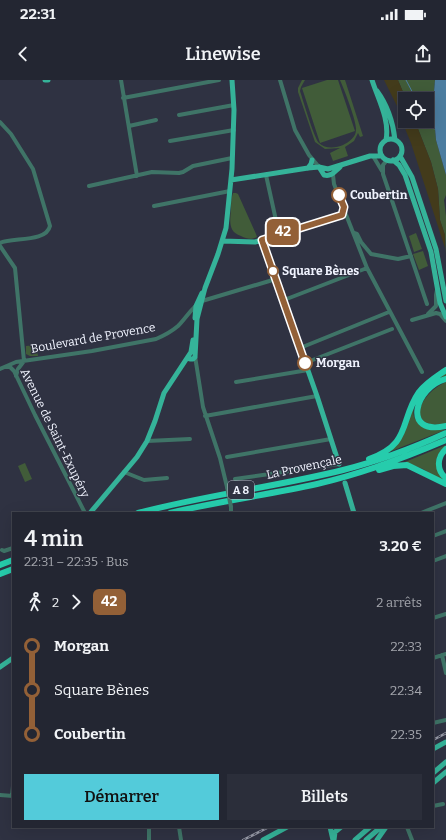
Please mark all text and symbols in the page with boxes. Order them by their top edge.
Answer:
text: 22:31 [20,5,56,23]
icon: back [12,43,34,65]
text: Linewise [185,43,261,65]
icon: share [412,43,434,65]
map controls [398,92,434,128]
button: locate [398,92,434,128]
marker: Coubertin [331,187,347,203]
place label: Coubertin [350,188,408,202]
line badge: 42 [265,219,301,245]
text: 42 [275,223,291,240]
place label: Square Bènes [282,264,359,278]
marker: Square Bènes [267,265,279,277]
street label: Boulevard de Provence [30,320,156,356]
marker: Morgan [297,355,313,371]
place label: Morgan [316,356,360,370]
street label: Avenue de Saint-Exupéry [18,366,93,500]
street label: La Provençale [265,452,343,482]
road number: A 8 [228,481,254,499]
text: 4 min [24,525,83,552]
text: 3.20 € [379,537,422,555]
text: 22:31 – 22:35 · Bus [24,554,128,569]
icon: walk [24,591,46,613]
icon: forward [65,591,87,613]
text: 42 [101,593,118,610]
text: 2 [52,595,59,610]
text: 2 arrêts [376,595,422,610]
text: Morgan [54,637,109,655]
text: 22:33 [391,639,422,654]
text: Square Bènes [54,681,149,699]
text: 22:34 [390,683,422,698]
text: Coubertin [54,725,126,743]
text: 22:35 [391,727,422,742]
button: Démarrer [24,774,219,820]
button: Billets [227,774,422,820]

